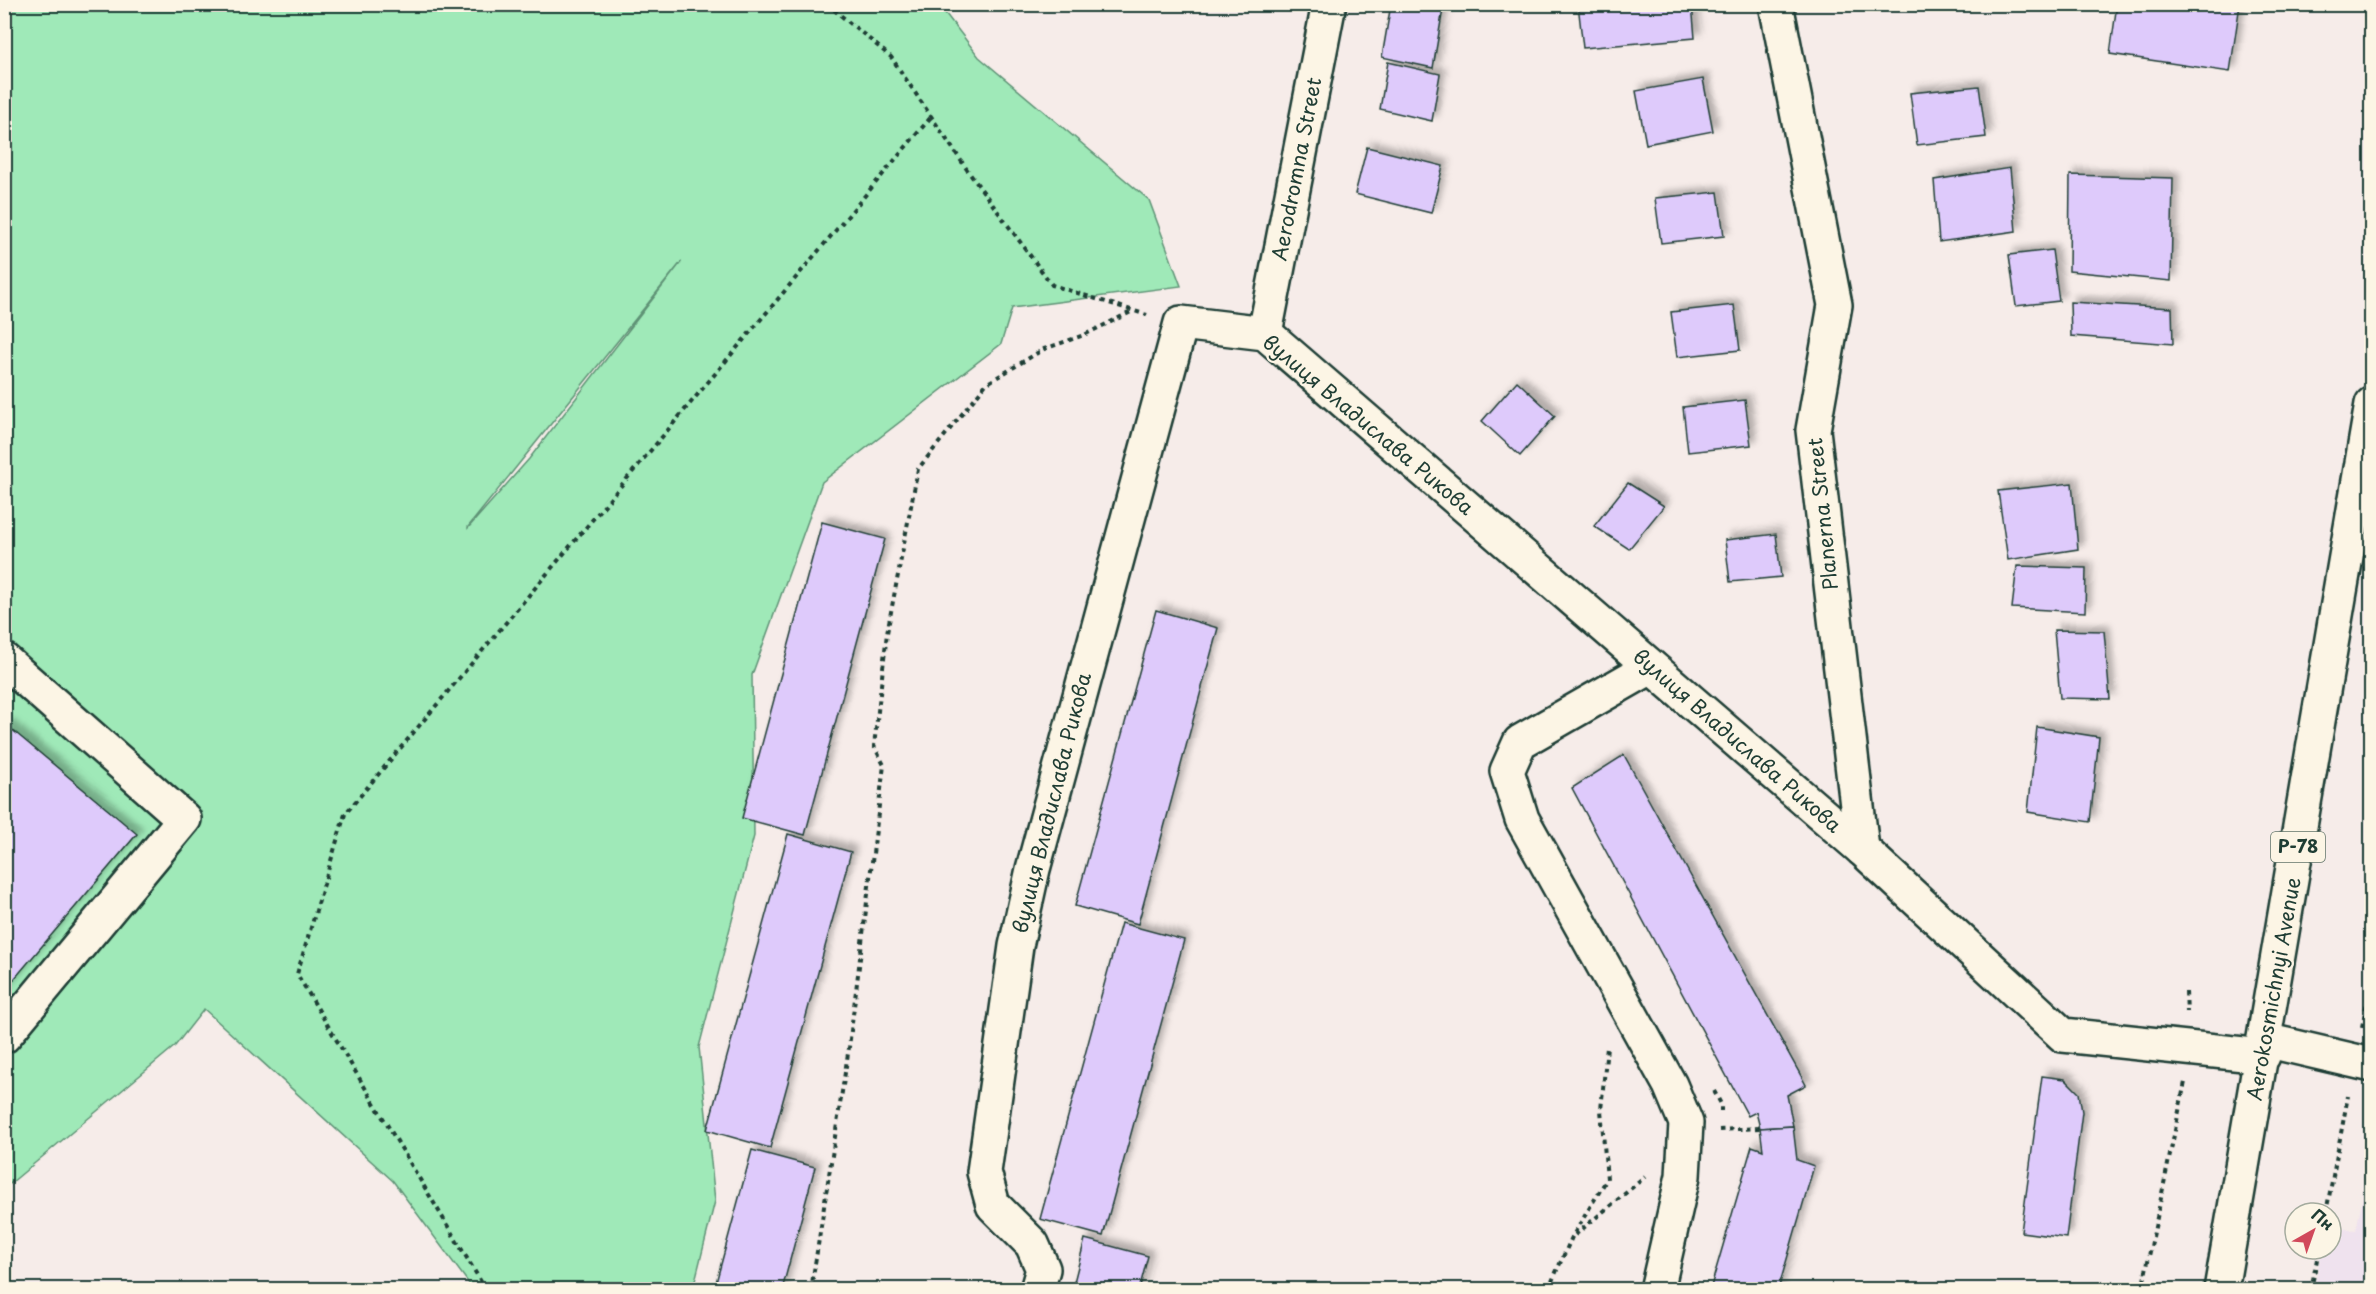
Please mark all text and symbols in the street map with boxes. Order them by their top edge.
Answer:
street label: Aerodromna Street [1264,75,1328,263]
street label: вулиця Владислава Рикова [1257,327,1481,522]
street label: Planerna Street [1799,437,1845,592]
street label: вулиця Владислава Рикова [1627,641,1849,840]
street label: вулиця Владислава Рикова [1004,669,1098,936]
road number: Р-78 [2271,832,2325,862]
street label: Aerokosmichnyi Avenue [2239,875,2307,1103]
north arrow [2283,1201,2343,1261]
text: Пн [2307,1202,2340,1235]

